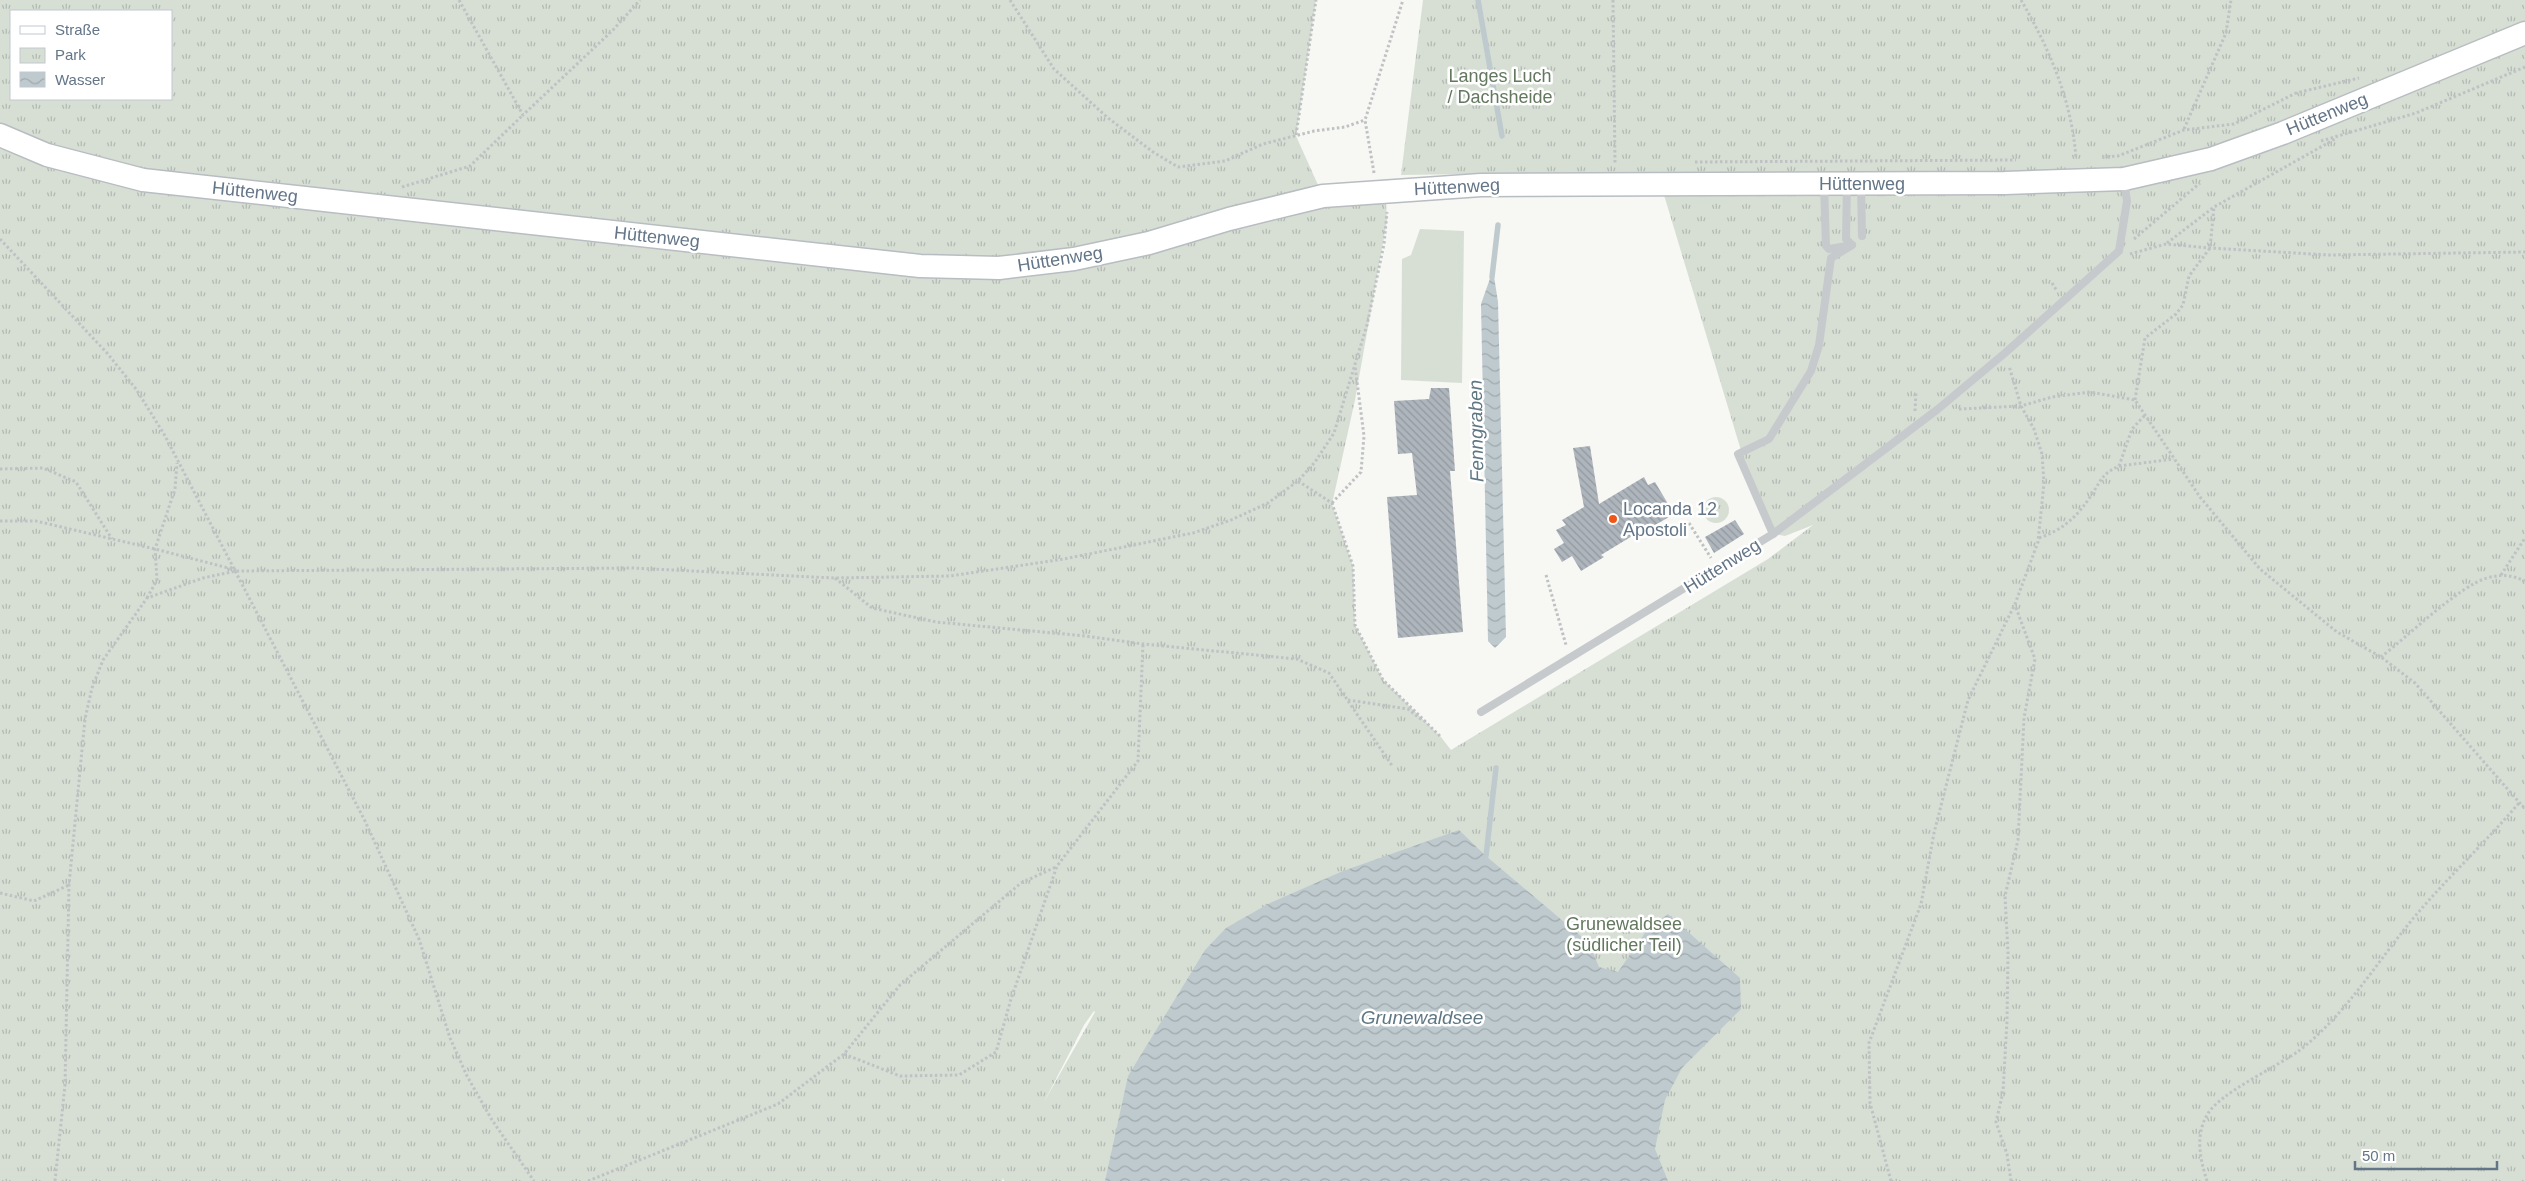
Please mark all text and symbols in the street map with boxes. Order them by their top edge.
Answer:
legend [10,10,172,100]
text: Straße [55,21,100,38]
text: Park [55,46,86,63]
park label: Langes Luch / Dachsheide [1447,66,1553,107]
text: Wasser [55,71,105,88]
street label: Hüttenweg [2283,89,2371,139]
street label: Hüttenweg [1819,174,1905,194]
street label: Hüttenweg [1414,175,1500,199]
street label: Hüttenweg [211,178,299,206]
street label: Hüttenweg [613,223,701,251]
street label: Hüttenweg [1016,242,1104,276]
water label: Fenngraben [1465,380,1487,482]
place label: Locanda 12 Apostoli [1623,499,1717,540]
marker: Locanda 12 Apostoli [1607,513,1619,525]
street label: Hüttenweg [1680,535,1764,597]
park label: Grunewaldsee (südlicher Teil) [1566,914,1682,955]
water label: Grunewaldsee [1361,1007,1483,1028]
scale bar [2355,1138,2498,1170]
text: 50 m [2362,1147,2395,1164]

